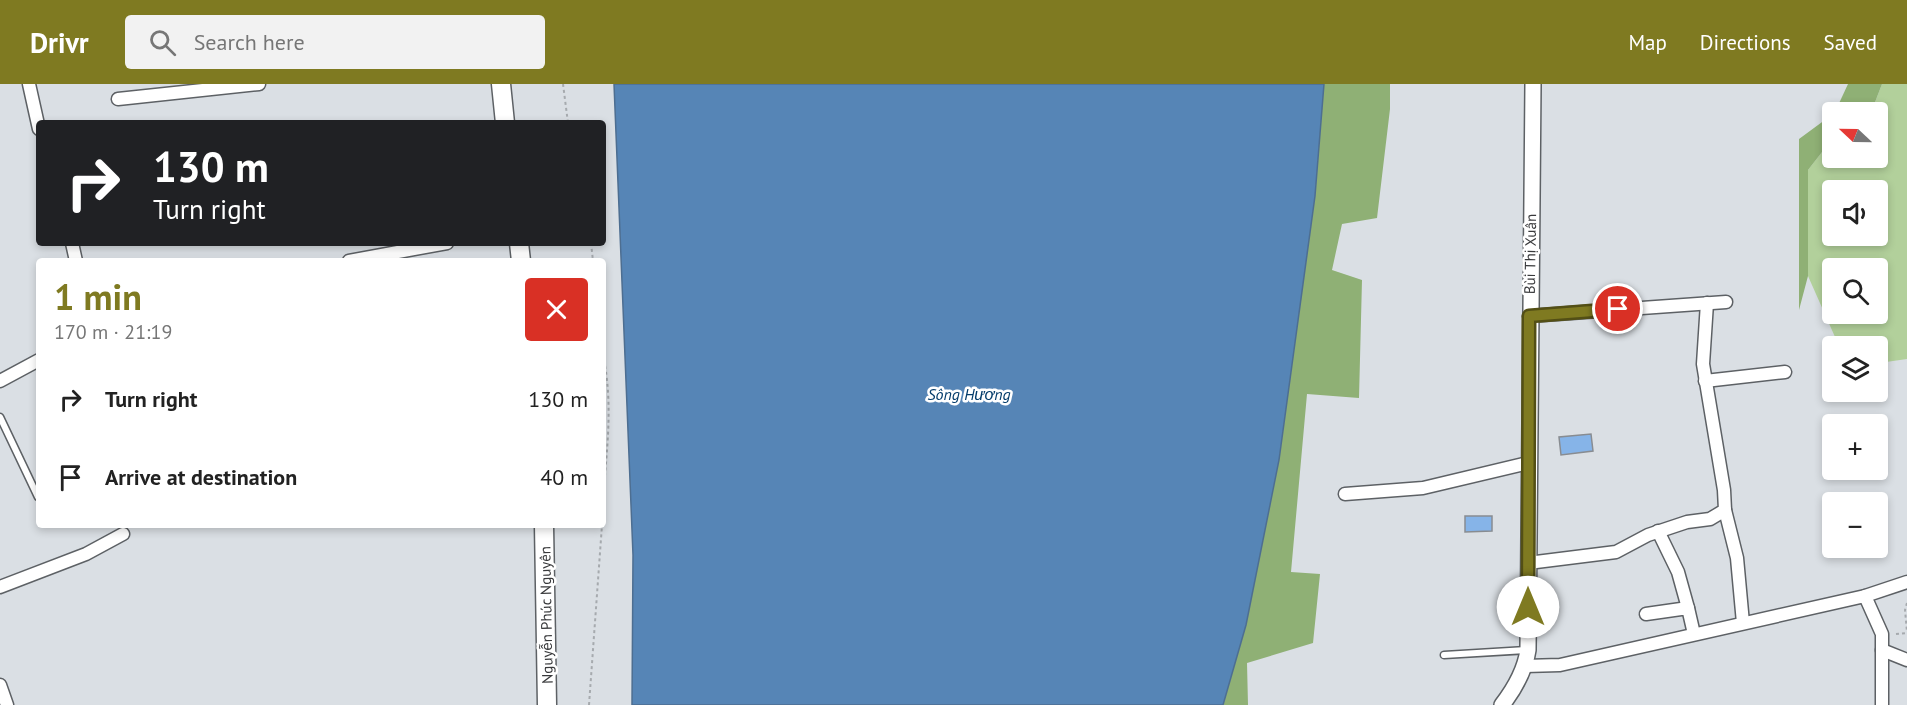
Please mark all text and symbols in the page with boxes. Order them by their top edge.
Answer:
search box [125,15,545,69]
text: Drivr [30,24,89,61]
icon: search [146,26,179,59]
text: Search here [194,28,305,56]
text: Map [1628,29,1667,56]
text: Directions [1700,29,1791,56]
text: Saved [1824,29,1877,56]
north arrow [1822,102,1888,168]
map controls [1822,102,1888,558]
text: 130 m [153,139,269,194]
icon: right [54,144,132,222]
button: sound [1822,180,1888,246]
text: Turn right [153,192,266,226]
street label: Bùi Thị Xuân [1520,214,1540,294]
button: search [1822,258,1888,324]
text: 1 min [54,273,142,320]
button: close [525,278,588,341]
pin [1592,283,1643,334]
icon: arrive [1601,292,1634,325]
text: 170 m · 21:19 [54,319,172,345]
button: layers [1822,336,1888,402]
icon: right [54,383,87,416]
water label: Sông Hương [927,384,1011,404]
text: Turn right [105,385,197,413]
text: 130 m [528,385,588,413]
button: + [1822,414,1888,480]
icon: arrive [54,461,87,494]
text: Arrive at destination [105,463,297,491]
text: 40 m [540,463,588,491]
button: − [1822,492,1888,558]
street label: Nguyễn Phúc Nguyên [535,546,557,684]
position arrow [1496,575,1560,639]

